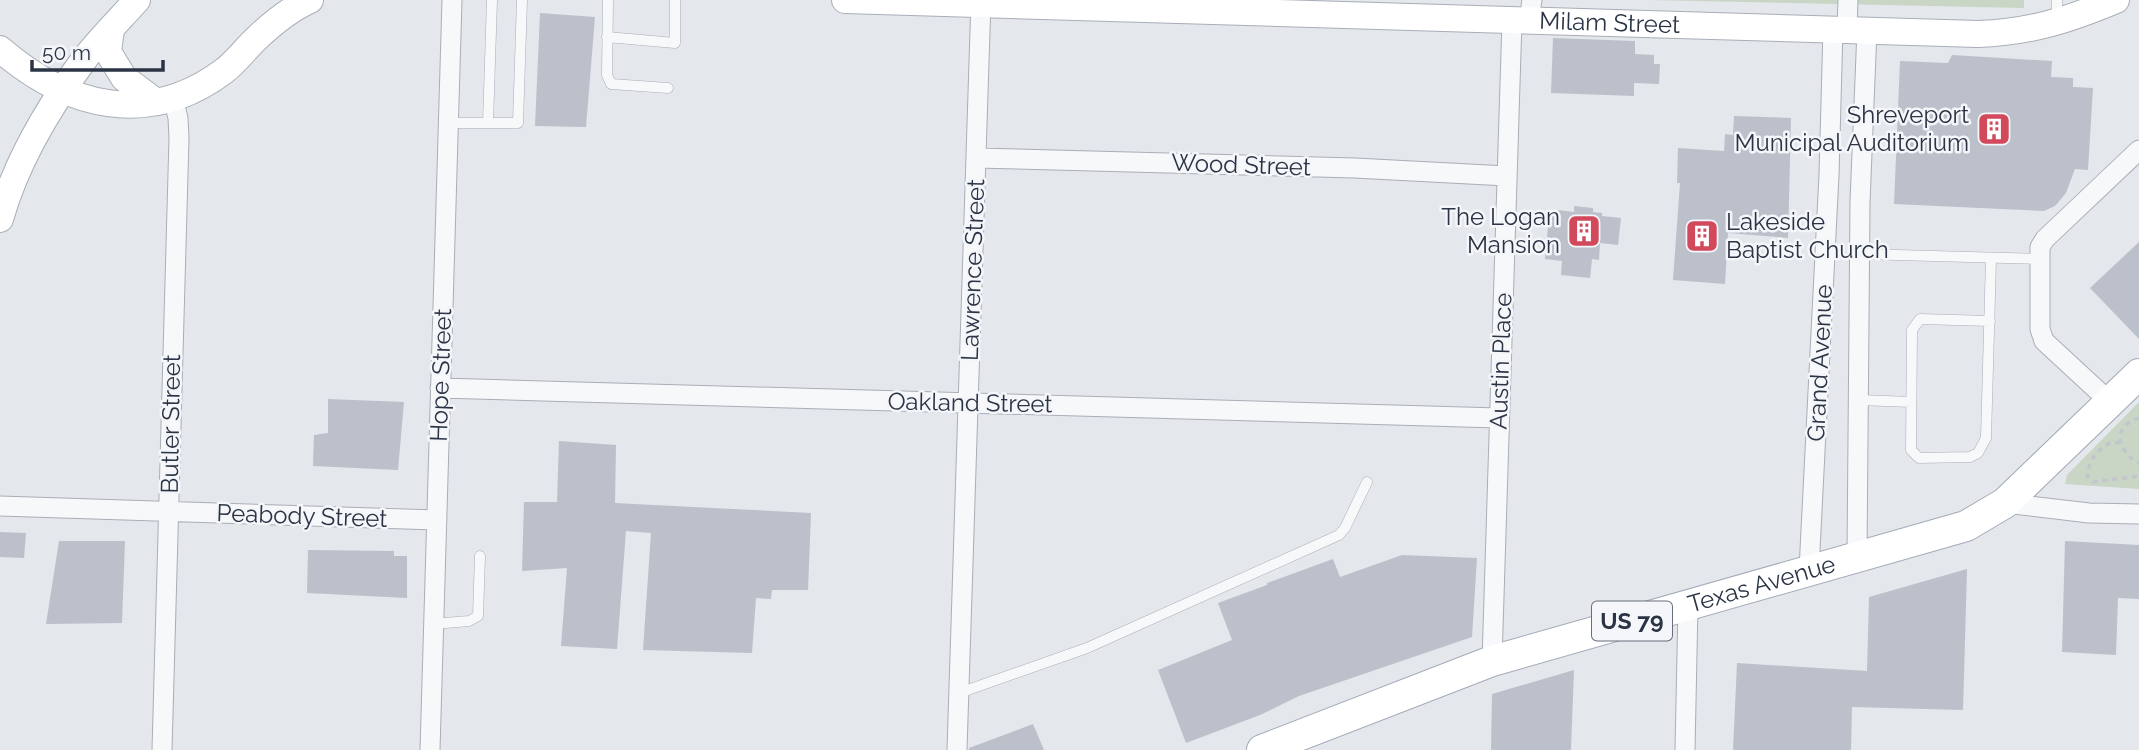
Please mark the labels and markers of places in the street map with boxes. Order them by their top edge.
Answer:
place label: Shreveport Municipal Auditorium [1735,100,1969,157]
building icon: Shreveport Municipal Auditorium [1975,110,2013,148]
place label: The Logan Mansion [1441,202,1560,259]
place label: Lakeside Baptist Church [1726,207,1889,264]
building icon: The Logan Mansion [1565,212,1603,250]
building icon: Lakeside Baptist Church [1683,217,1721,255]

